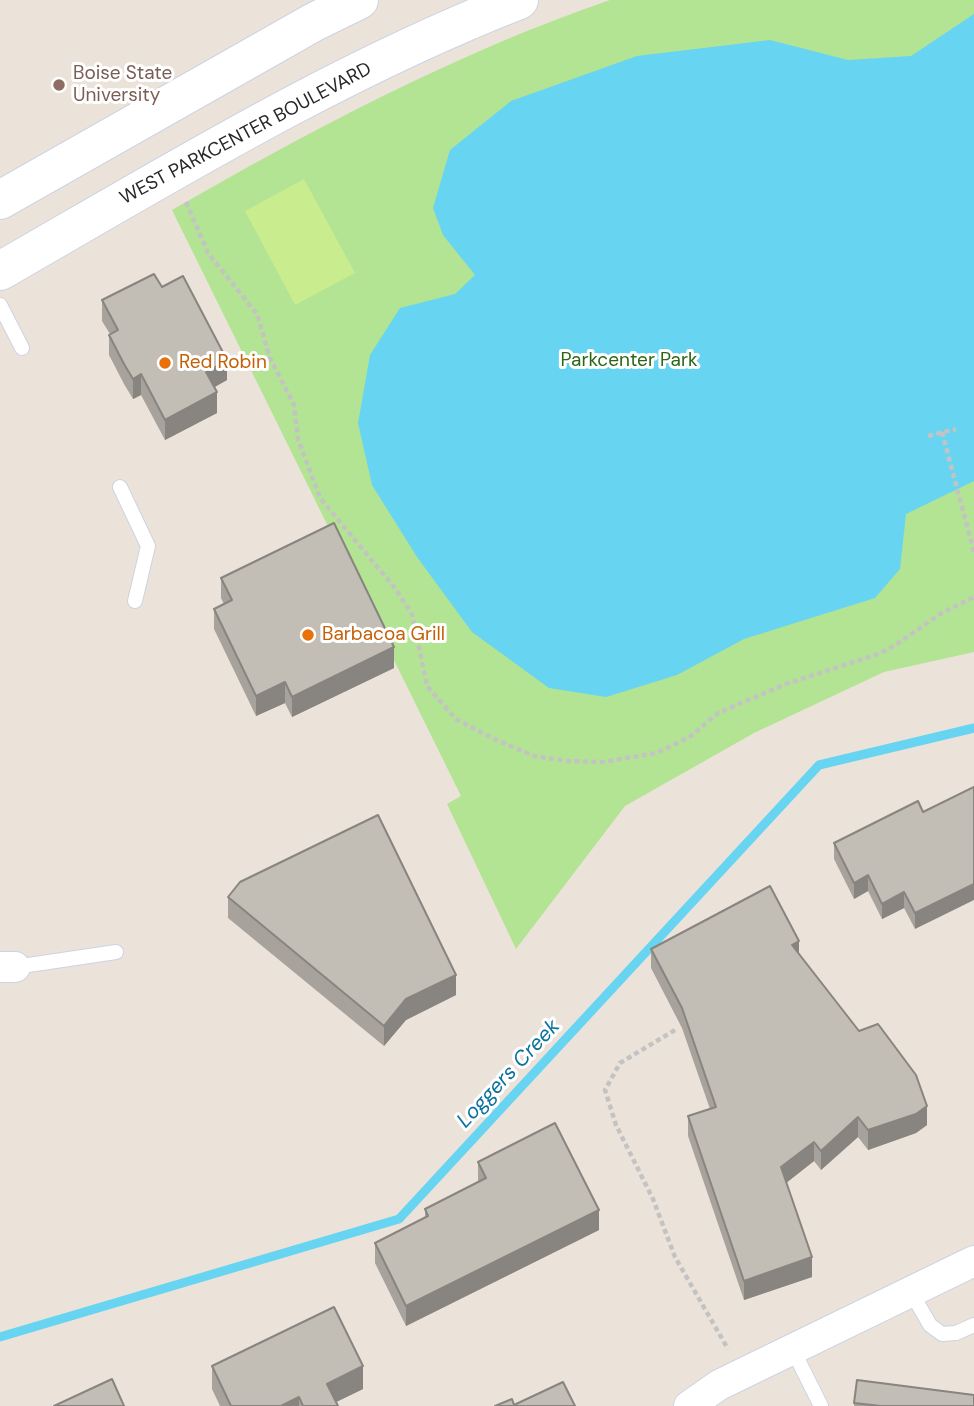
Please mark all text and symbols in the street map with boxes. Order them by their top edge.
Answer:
street label: WEST PARKCENTER BOULEVARD [116,58,376,210]
place label: Boise State University [73,63,172,107]
marker: Boise State University [51,77,67,93]
park label: Parkcenter Park [561,350,697,372]
place label: Red Robin [179,352,267,374]
marker: Red Robin [157,355,173,371]
place label: Barbacoa Grill [322,624,445,646]
marker: Barbacoa Grill [300,627,316,643]
water label: Loggers Creek [452,1014,566,1134]

